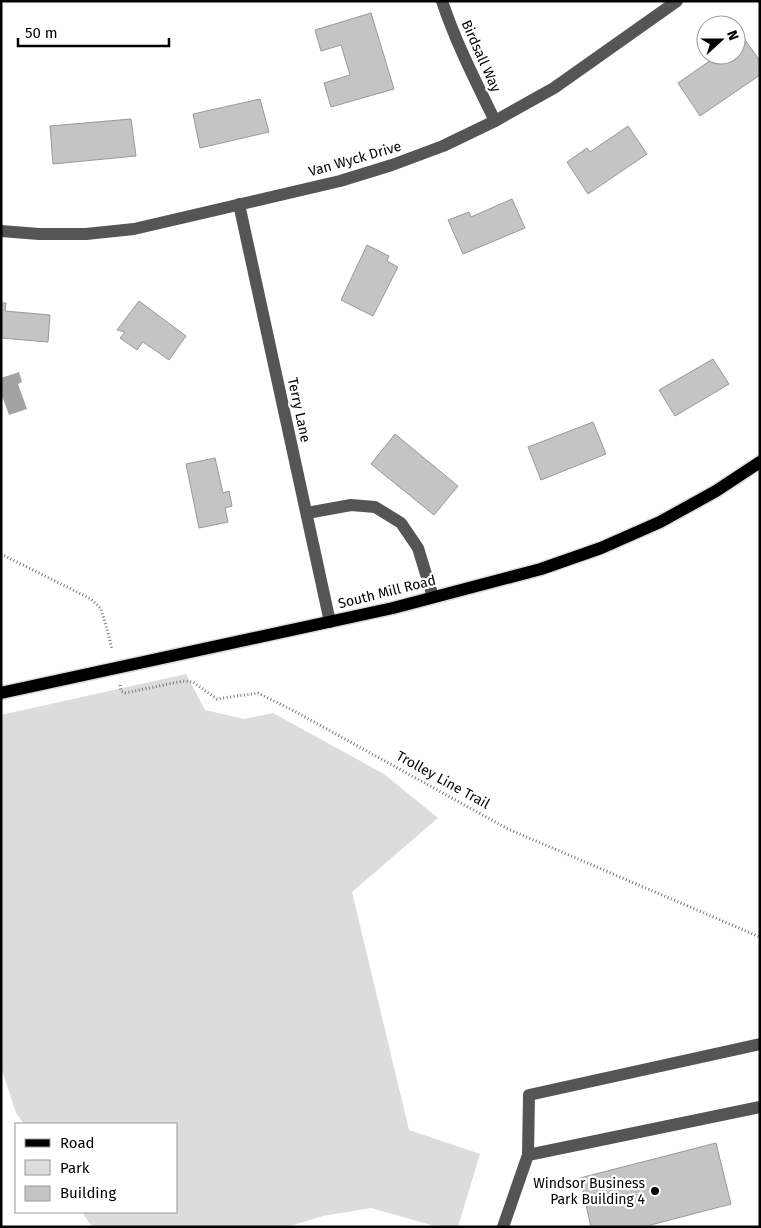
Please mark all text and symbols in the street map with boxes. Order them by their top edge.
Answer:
scale bar [18,15,169,47]
north arrow [696,15,746,65]
street label: Birdsall Way [458,17,504,95]
text: 50 m [25,24,58,42]
text: N [723,28,742,43]
street label: Van Wyck Drive [307,138,403,180]
street label: Terry Lane [284,376,314,444]
street label: South Mill Road [336,572,438,612]
street label: Trolley Line Trail [393,747,493,813]
legend [15,1123,178,1213]
text: Road [60,1134,95,1152]
text: Park [60,1159,90,1177]
place label: Windsor Business Park Building 4 [533,1175,646,1208]
text: Building [60,1184,116,1202]
marker: Windsor Business Park Building 4 [649,1185,661,1197]

